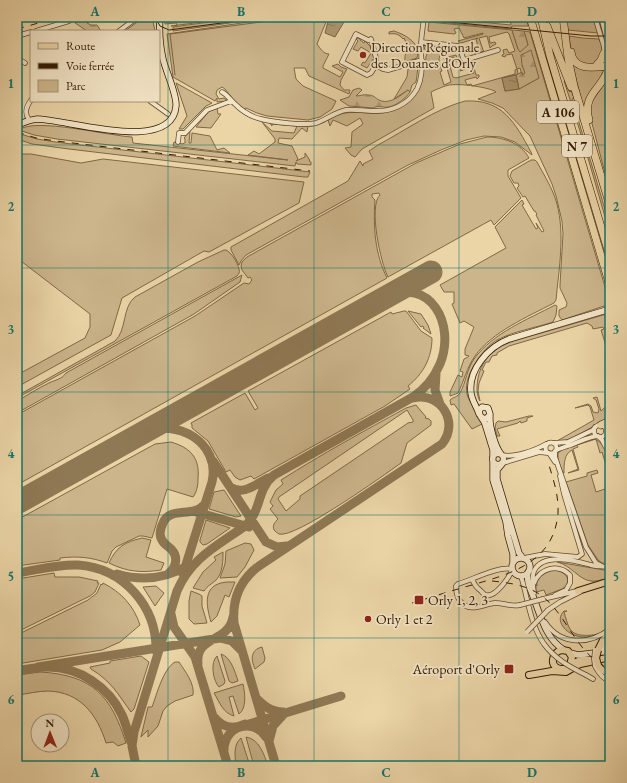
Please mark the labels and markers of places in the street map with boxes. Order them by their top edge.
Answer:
place label: Direction Régionale des Douanes d'Orly [371,38,480,72]
marker: Direction Régionale des Douanes d'Orly [358,50,368,60]
place label: Orly 1, 2, 3 [428,591,488,609]
marker: Orly 1, 2, 3 [413,594,425,606]
place label: Orly 1 et 2 [376,610,433,628]
marker: Orly 1 et 2 [363,614,373,624]
place label: Aéroport d'Orly [411,660,501,678]
marker: Aéroport d'Orly [503,663,515,675]

